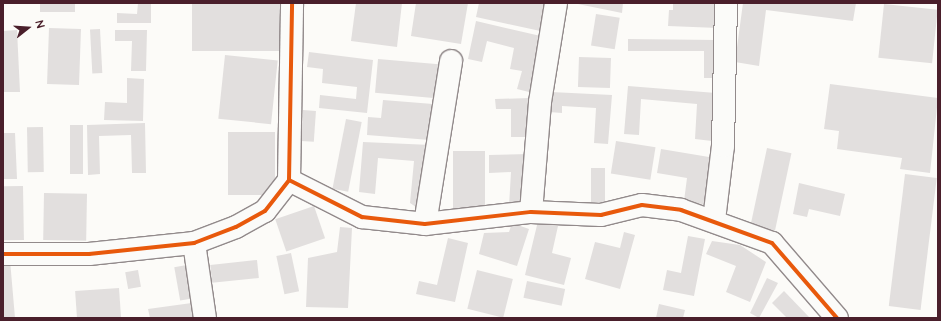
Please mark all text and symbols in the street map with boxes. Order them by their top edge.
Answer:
north arrow [8,8,48,48]
text: N [32,19,48,30]

